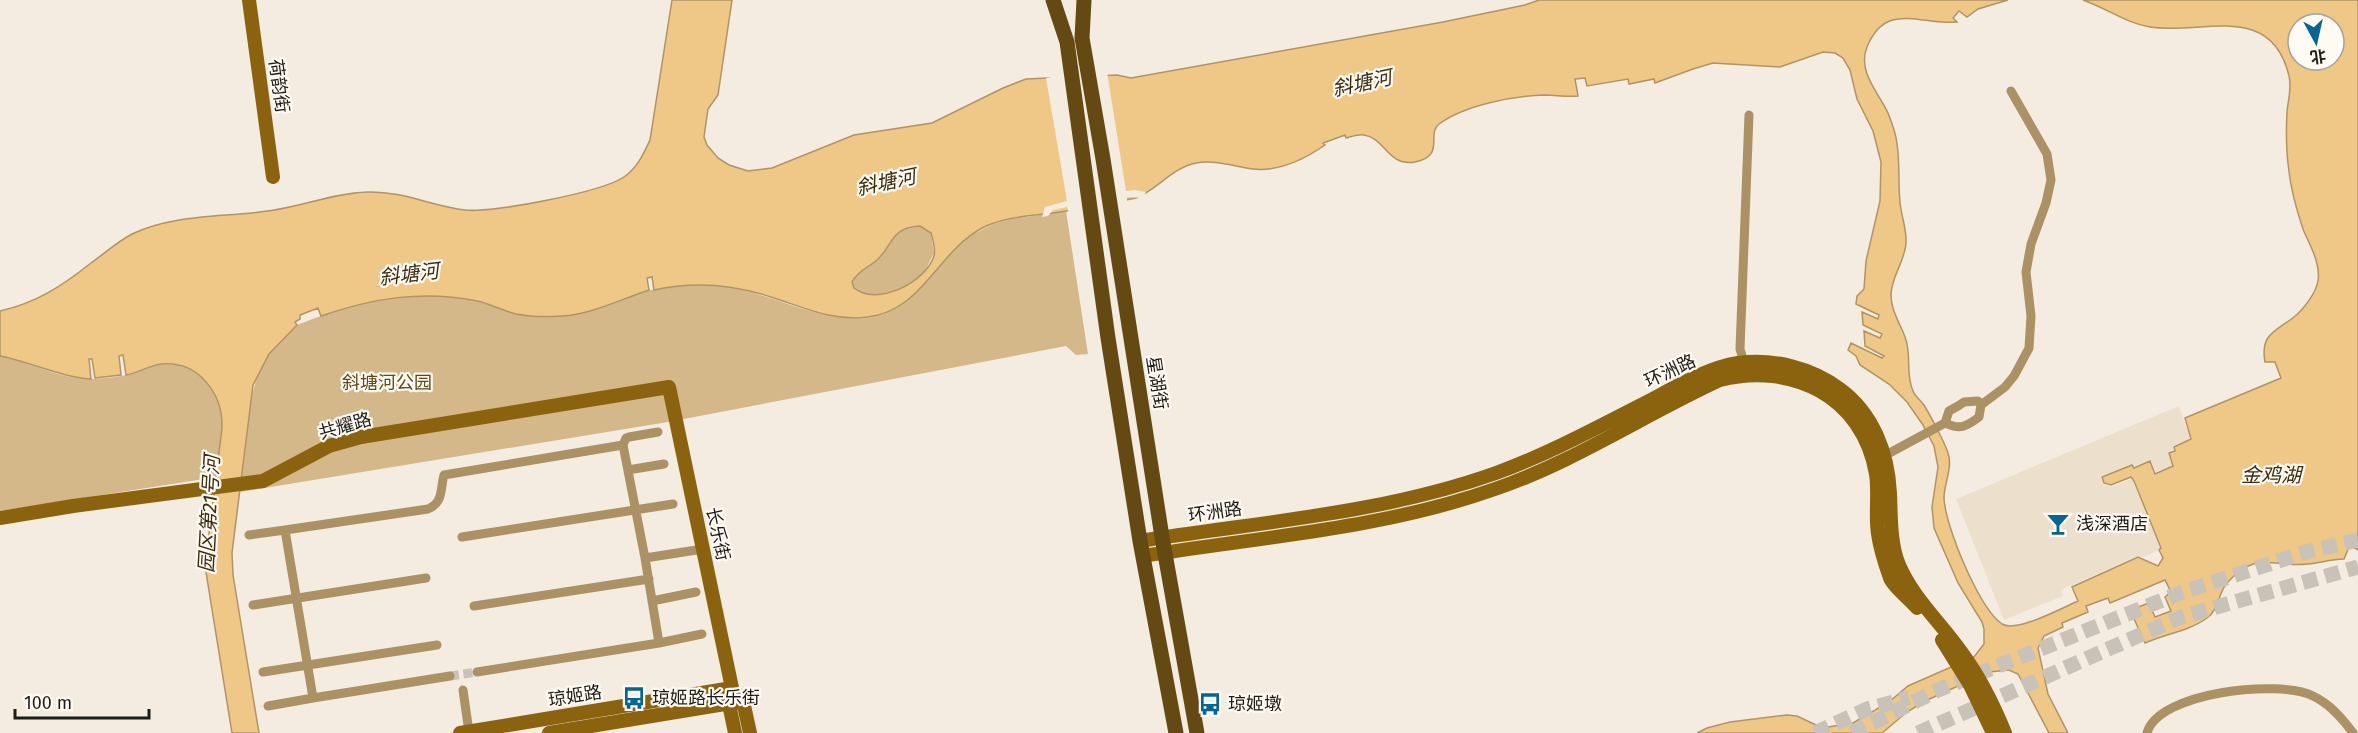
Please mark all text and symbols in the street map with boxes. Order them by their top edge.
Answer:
north arrow [2286,12,2346,72]
text: 北 [2309,46,2327,67]
street label: 荷韵街 [264,58,294,114]
water label: 斜塘河 [1330,64,1398,101]
water label: 斜塘河 [854,163,922,200]
water label: 斜塘河 [378,258,444,290]
street label: 环洲路 [1641,350,1699,392]
street label: 星湖街 [1142,355,1172,411]
park label: 斜塘河公园 [342,372,432,394]
street label: 共耀路 [316,408,374,444]
water label: 园区第21号河 [194,451,224,573]
water label: 金鸡湖 [2241,463,2304,487]
street label: 环洲路 [1187,497,1243,527]
street label: 长乐街 [702,505,734,563]
bar icon: 浅深酒店 [2045,511,2071,537]
place label: 浅深酒店 [2076,513,2148,535]
street label: 琼姬路 [547,681,603,711]
scale bar [15,682,148,720]
bus stop icon: 琼姬路长乐街 [621,685,647,711]
place label: 琼姬路长乐街 [652,687,760,709]
bus stop icon: 琼姬墩 [1197,691,1223,717]
text: 100 m [24,692,72,714]
place label: 琼姬墩 [1228,693,1282,715]

